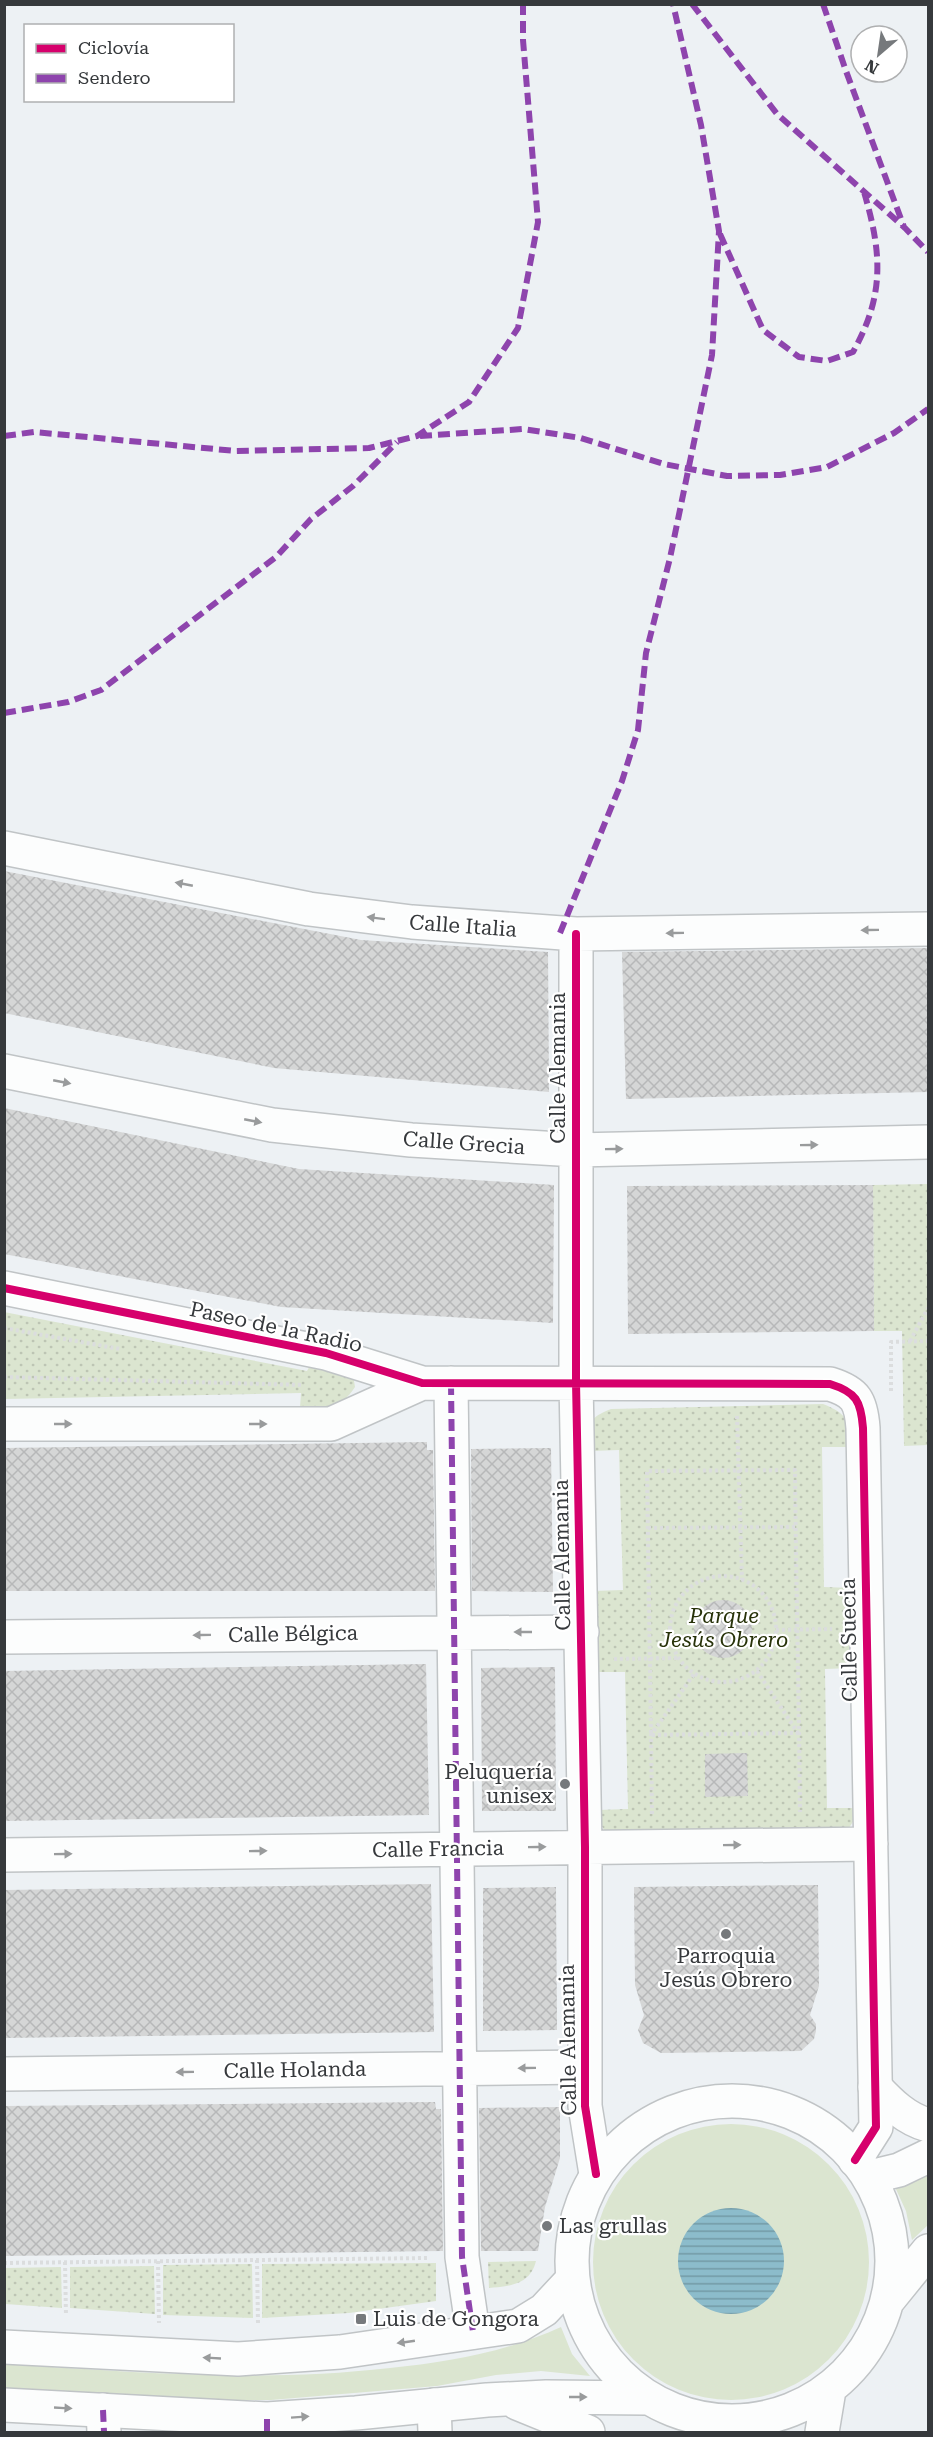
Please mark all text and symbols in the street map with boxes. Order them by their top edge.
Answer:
legend [24,24,234,102]
north arrow [849,24,909,84]
text: Ciclovía [78,37,149,58]
text: N [862,55,882,78]
text: Sendero [78,67,151,88]
one-way arrow [174,879,193,888]
street label: Calle Italia [408,910,518,942]
one-way arrow [366,913,385,922]
one-way arrow [861,925,880,935]
one-way arrow [666,928,685,938]
street label: Calle Alemania [546,992,570,1144]
one-way arrow [53,1078,72,1087]
one-way arrow [244,1117,263,1126]
street label: Calle Grecia [402,1127,527,1159]
one-way arrow [800,1140,819,1149]
one-way arrow [605,1144,624,1154]
street label: Paseo de la Radio [187,1297,365,1357]
one-way arrow [53,1419,72,1429]
one-way arrow [248,1419,267,1429]
street label: Calle Alemania [549,1478,575,1631]
street label: Calle Suecia [836,1577,862,1702]
park label: Parque Jesús Obrero [659,1604,788,1652]
street label: Calle Bélgica [228,1621,359,1647]
one-way arrow [514,1627,533,1637]
one-way arrow [193,1630,212,1640]
place label: Peluquería unisex [444,1760,554,1808]
marker: Peluquería unisex [558,1777,572,1791]
street label: Calle Francia [372,1836,505,1862]
one-way arrow [722,1840,741,1850]
one-way arrow [527,1843,546,1852]
one-way arrow [248,1846,267,1856]
one-way arrow [53,1849,72,1859]
marker: Parroquia Jesús Obrero [719,1927,733,1941]
place label: Parroquia Jesús Obrero [660,1944,792,1992]
street label: Calle Alemania [555,1963,581,2116]
street label: Calle Holanda [223,2057,367,2083]
one-way arrow [517,2063,536,2072]
one-way arrow [175,2067,194,2076]
place label: Las grullas [559,2214,667,2238]
marker: Las grullas [540,2219,554,2233]
place label: Luis de Gongora [373,2307,539,2331]
marker: Luis de Gongora [354,2312,368,2326]
one-way arrow [397,2337,416,2346]
one-way arrow [203,2354,222,2363]
one-way arrow [568,2392,587,2402]
one-way arrow [53,2403,72,2412]
one-way arrow [290,2412,309,2421]

